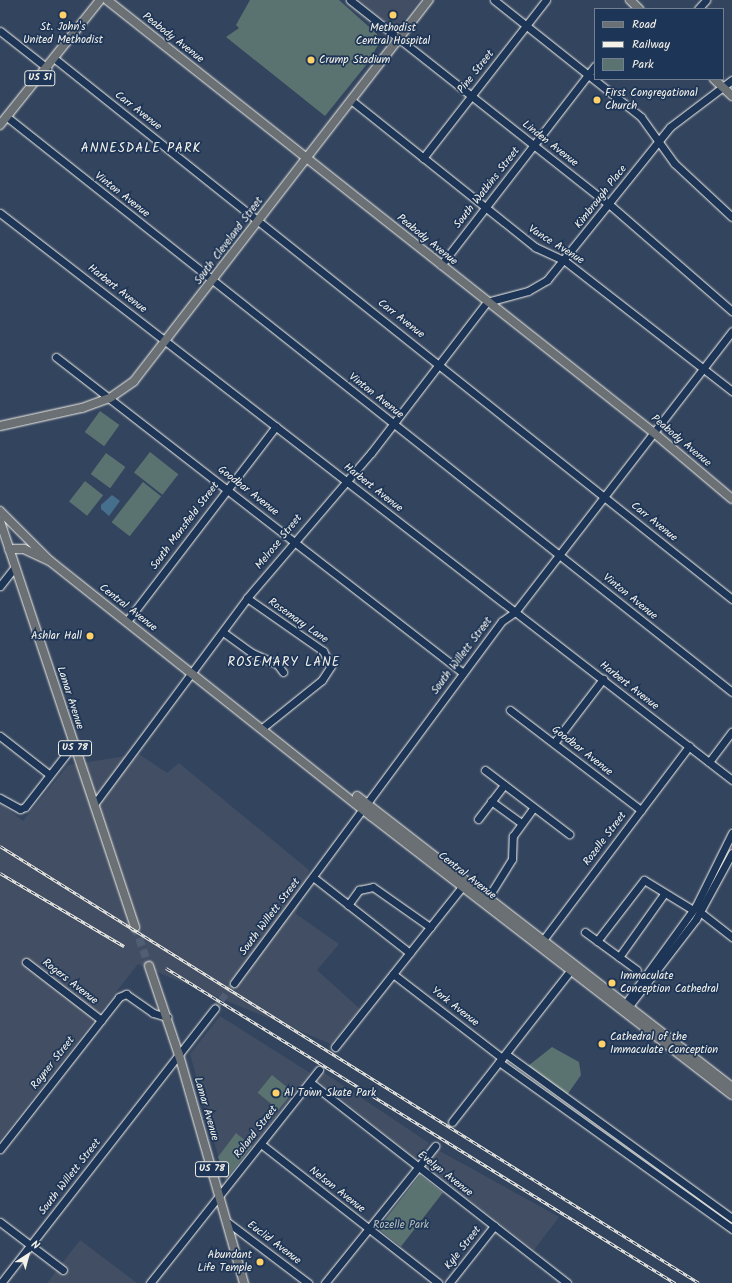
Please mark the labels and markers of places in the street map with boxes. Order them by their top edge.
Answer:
marker: Methodist Central Hospital [387,9,399,21]
marker: St. John's United Methodist [58,10,68,20]
place label: St. John's United Methodist [23,21,103,47]
place label: Methodist Central Hospital [356,22,430,48]
place label: Crump Stadium [319,53,390,67]
marker: Crump Stadium [306,55,316,65]
place label: First Congregational Church [605,87,698,113]
marker: First Congregational Church [592,95,602,105]
place label: Ashlar Hall [31,629,82,643]
marker: Ashlar Hall [85,631,95,641]
place label: Immaculate Conception Cathedral [620,970,719,996]
marker: Immaculate Conception Cathedral [607,978,617,988]
place label: Cathedral of the Immaculate Conception [610,1031,718,1057]
marker: Cathedral of the Immaculate Conception [597,1039,607,1049]
place label: Al Town Skate Park [284,1086,376,1100]
marker: Al Town Skate Park [271,1088,281,1098]
place label: Abundant Life Temple [197,1249,252,1275]
marker: Abundant Life Temple [255,1257,265,1267]

